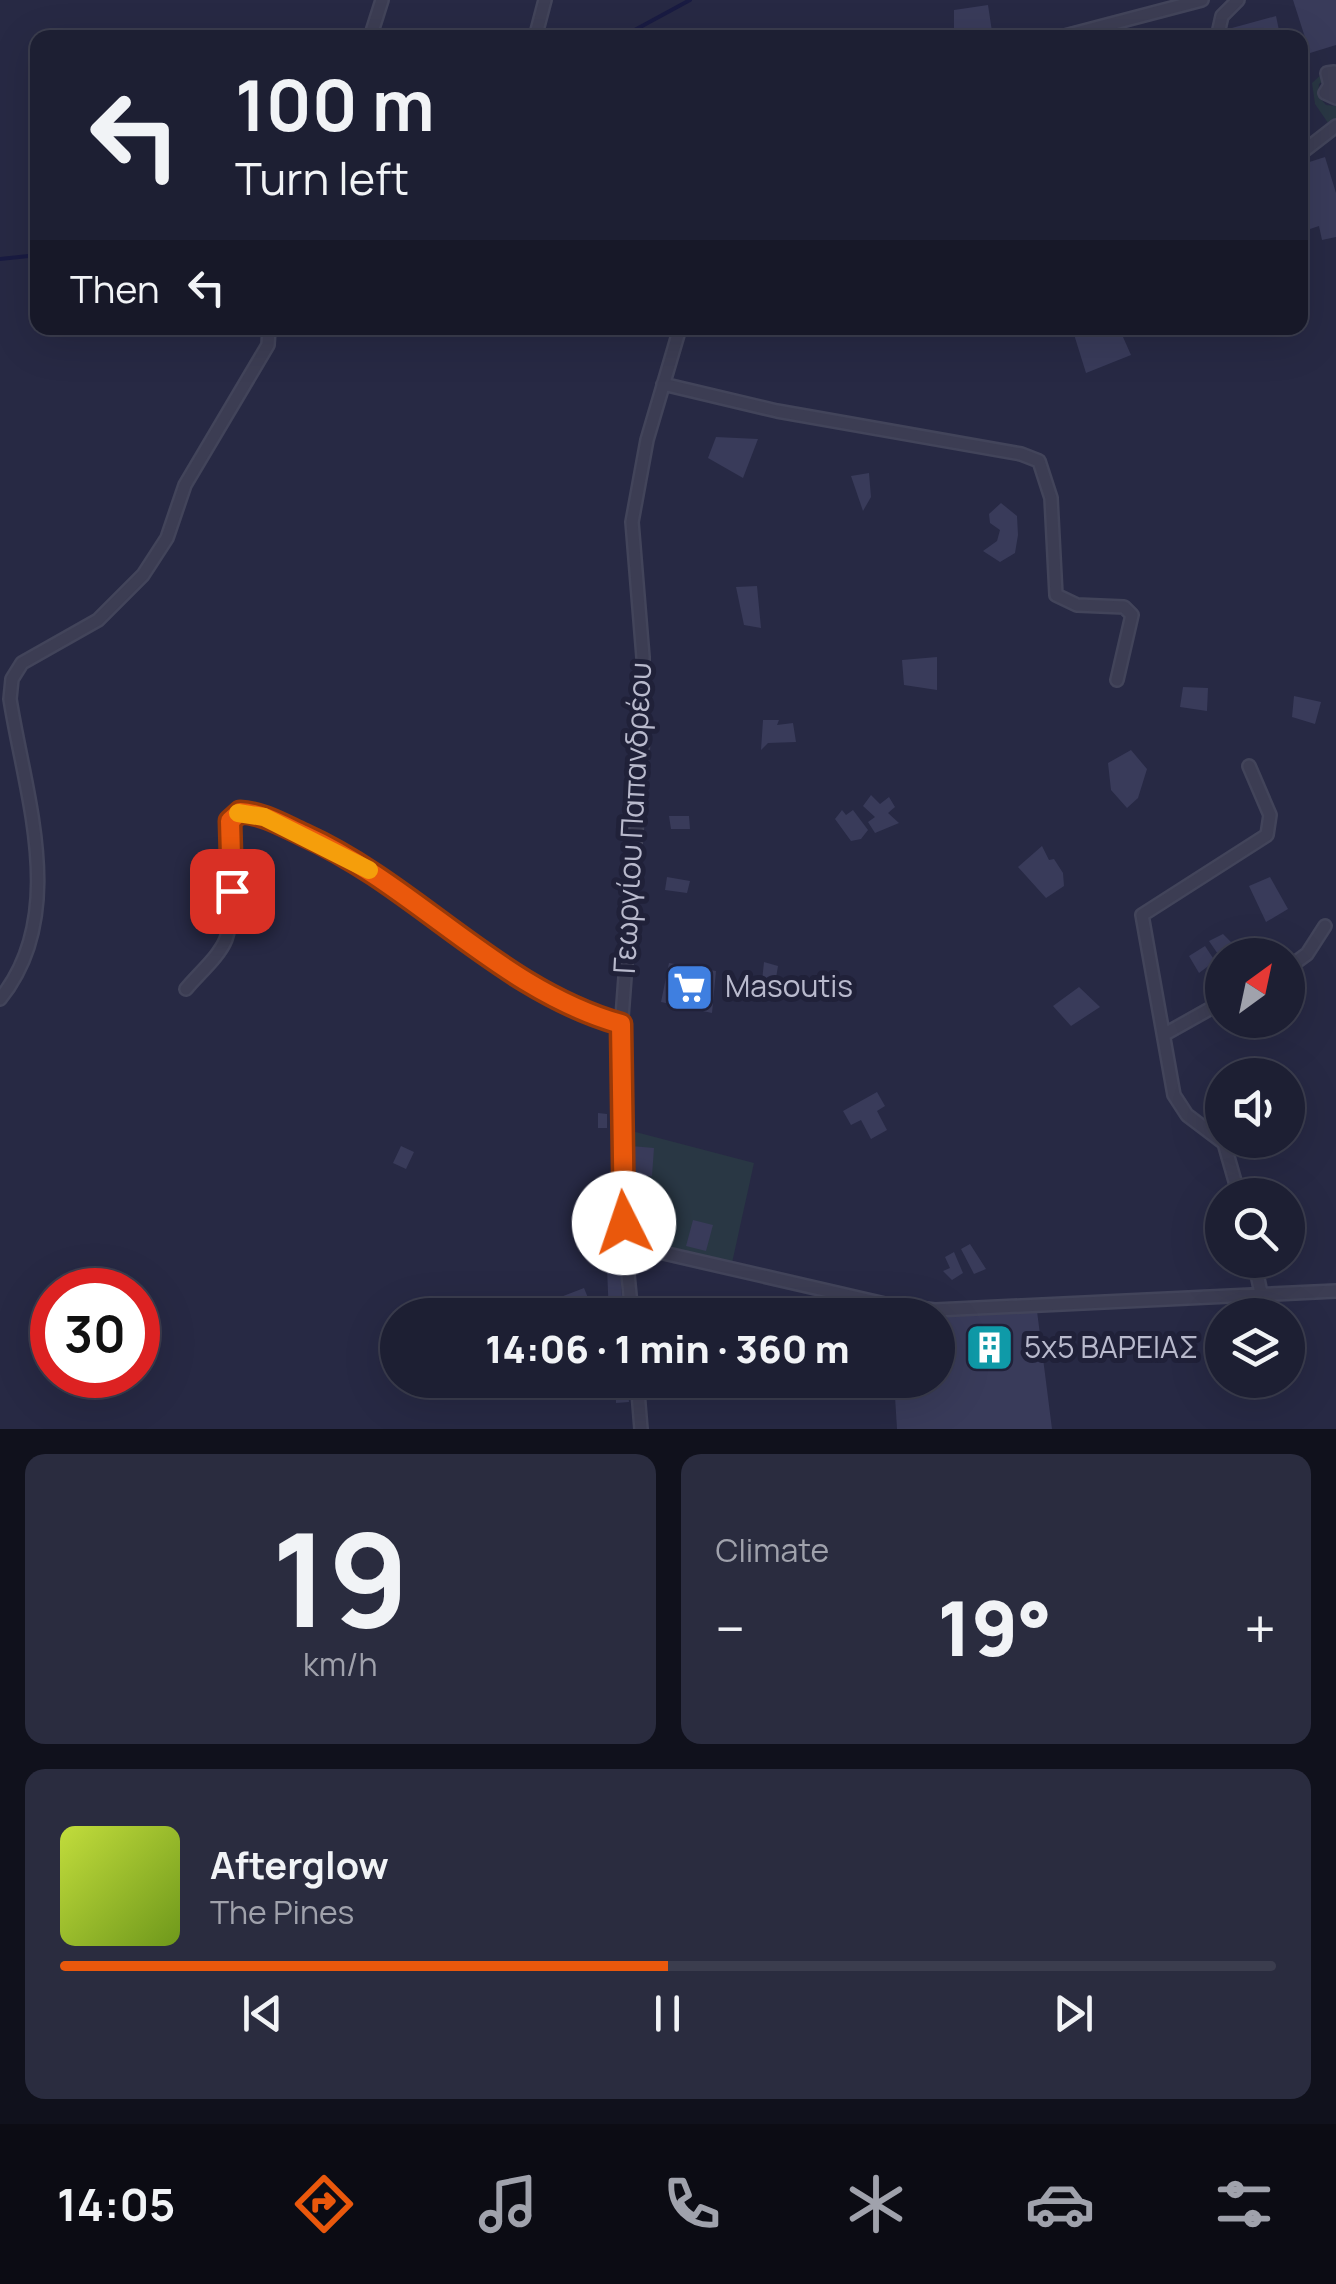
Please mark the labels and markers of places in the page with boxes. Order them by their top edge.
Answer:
pin [190,849,275,934]
supermarket icon: Masoutis [664,961,716,1013]
place label: Masoutis [725,965,853,1006]
building icon: 5x5 ΒΑΡΕΙΑΣ [963,1322,1015,1374]
place label: 5x5 ΒΑΡΕΙΑΣ [1024,1326,1199,1367]

